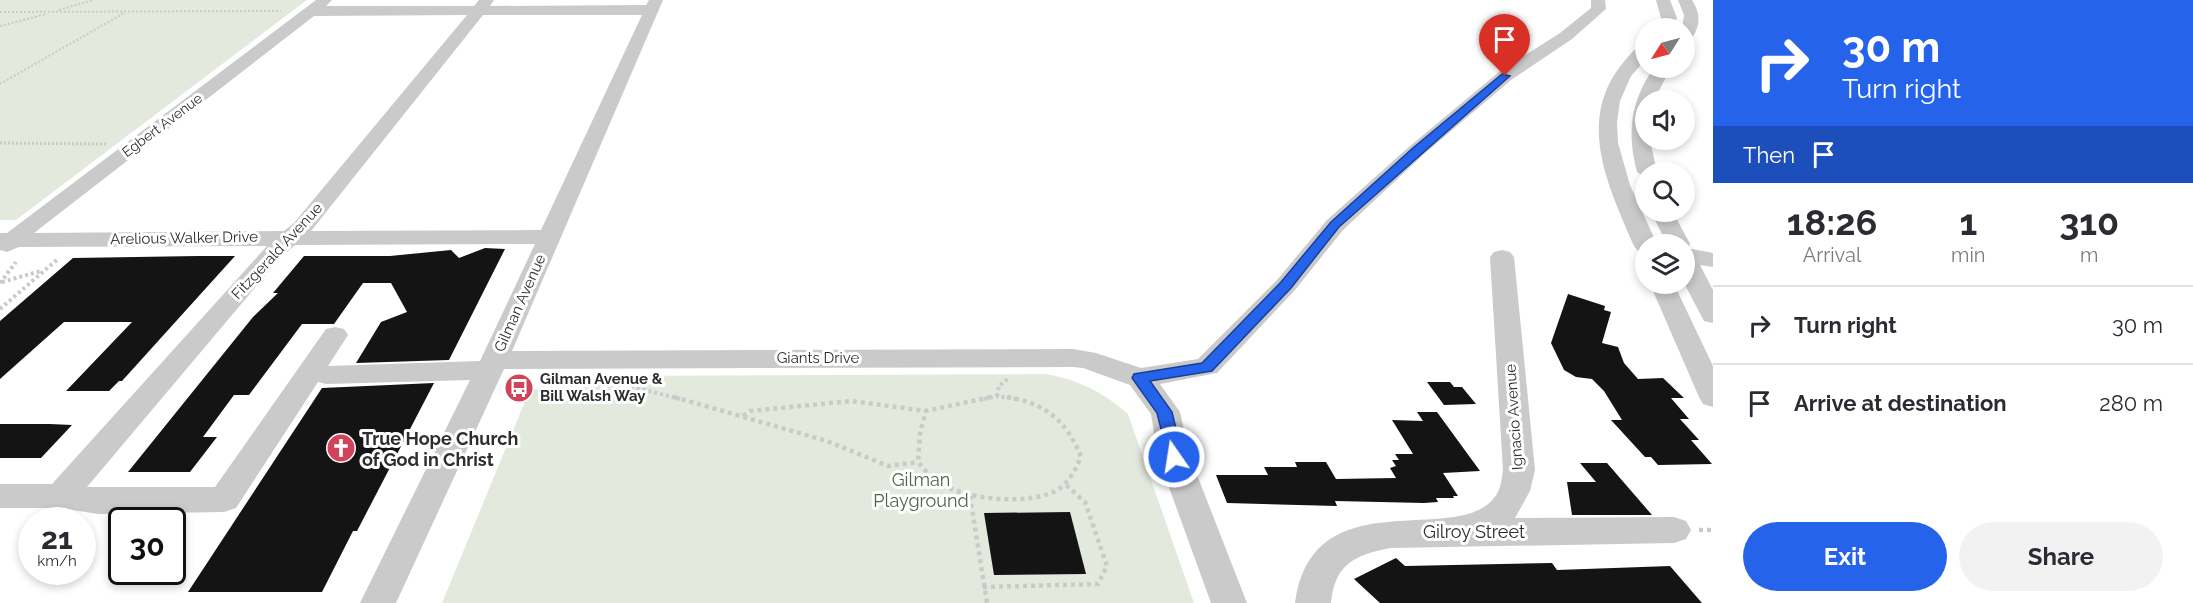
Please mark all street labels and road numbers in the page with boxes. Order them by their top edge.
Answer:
street label: Egbert Avenue [119,90,205,160]
street label: Fitzgerald Avenue [228,199,326,303]
street label: Arelious Walker Drive [110,228,258,248]
street label: Gilman Avenue [490,251,550,355]
street label: Giants Drive [777,349,860,367]
street label: Ignacio Avenue [1501,363,1527,471]
street label: Gilroy Street [1423,521,1525,542]

